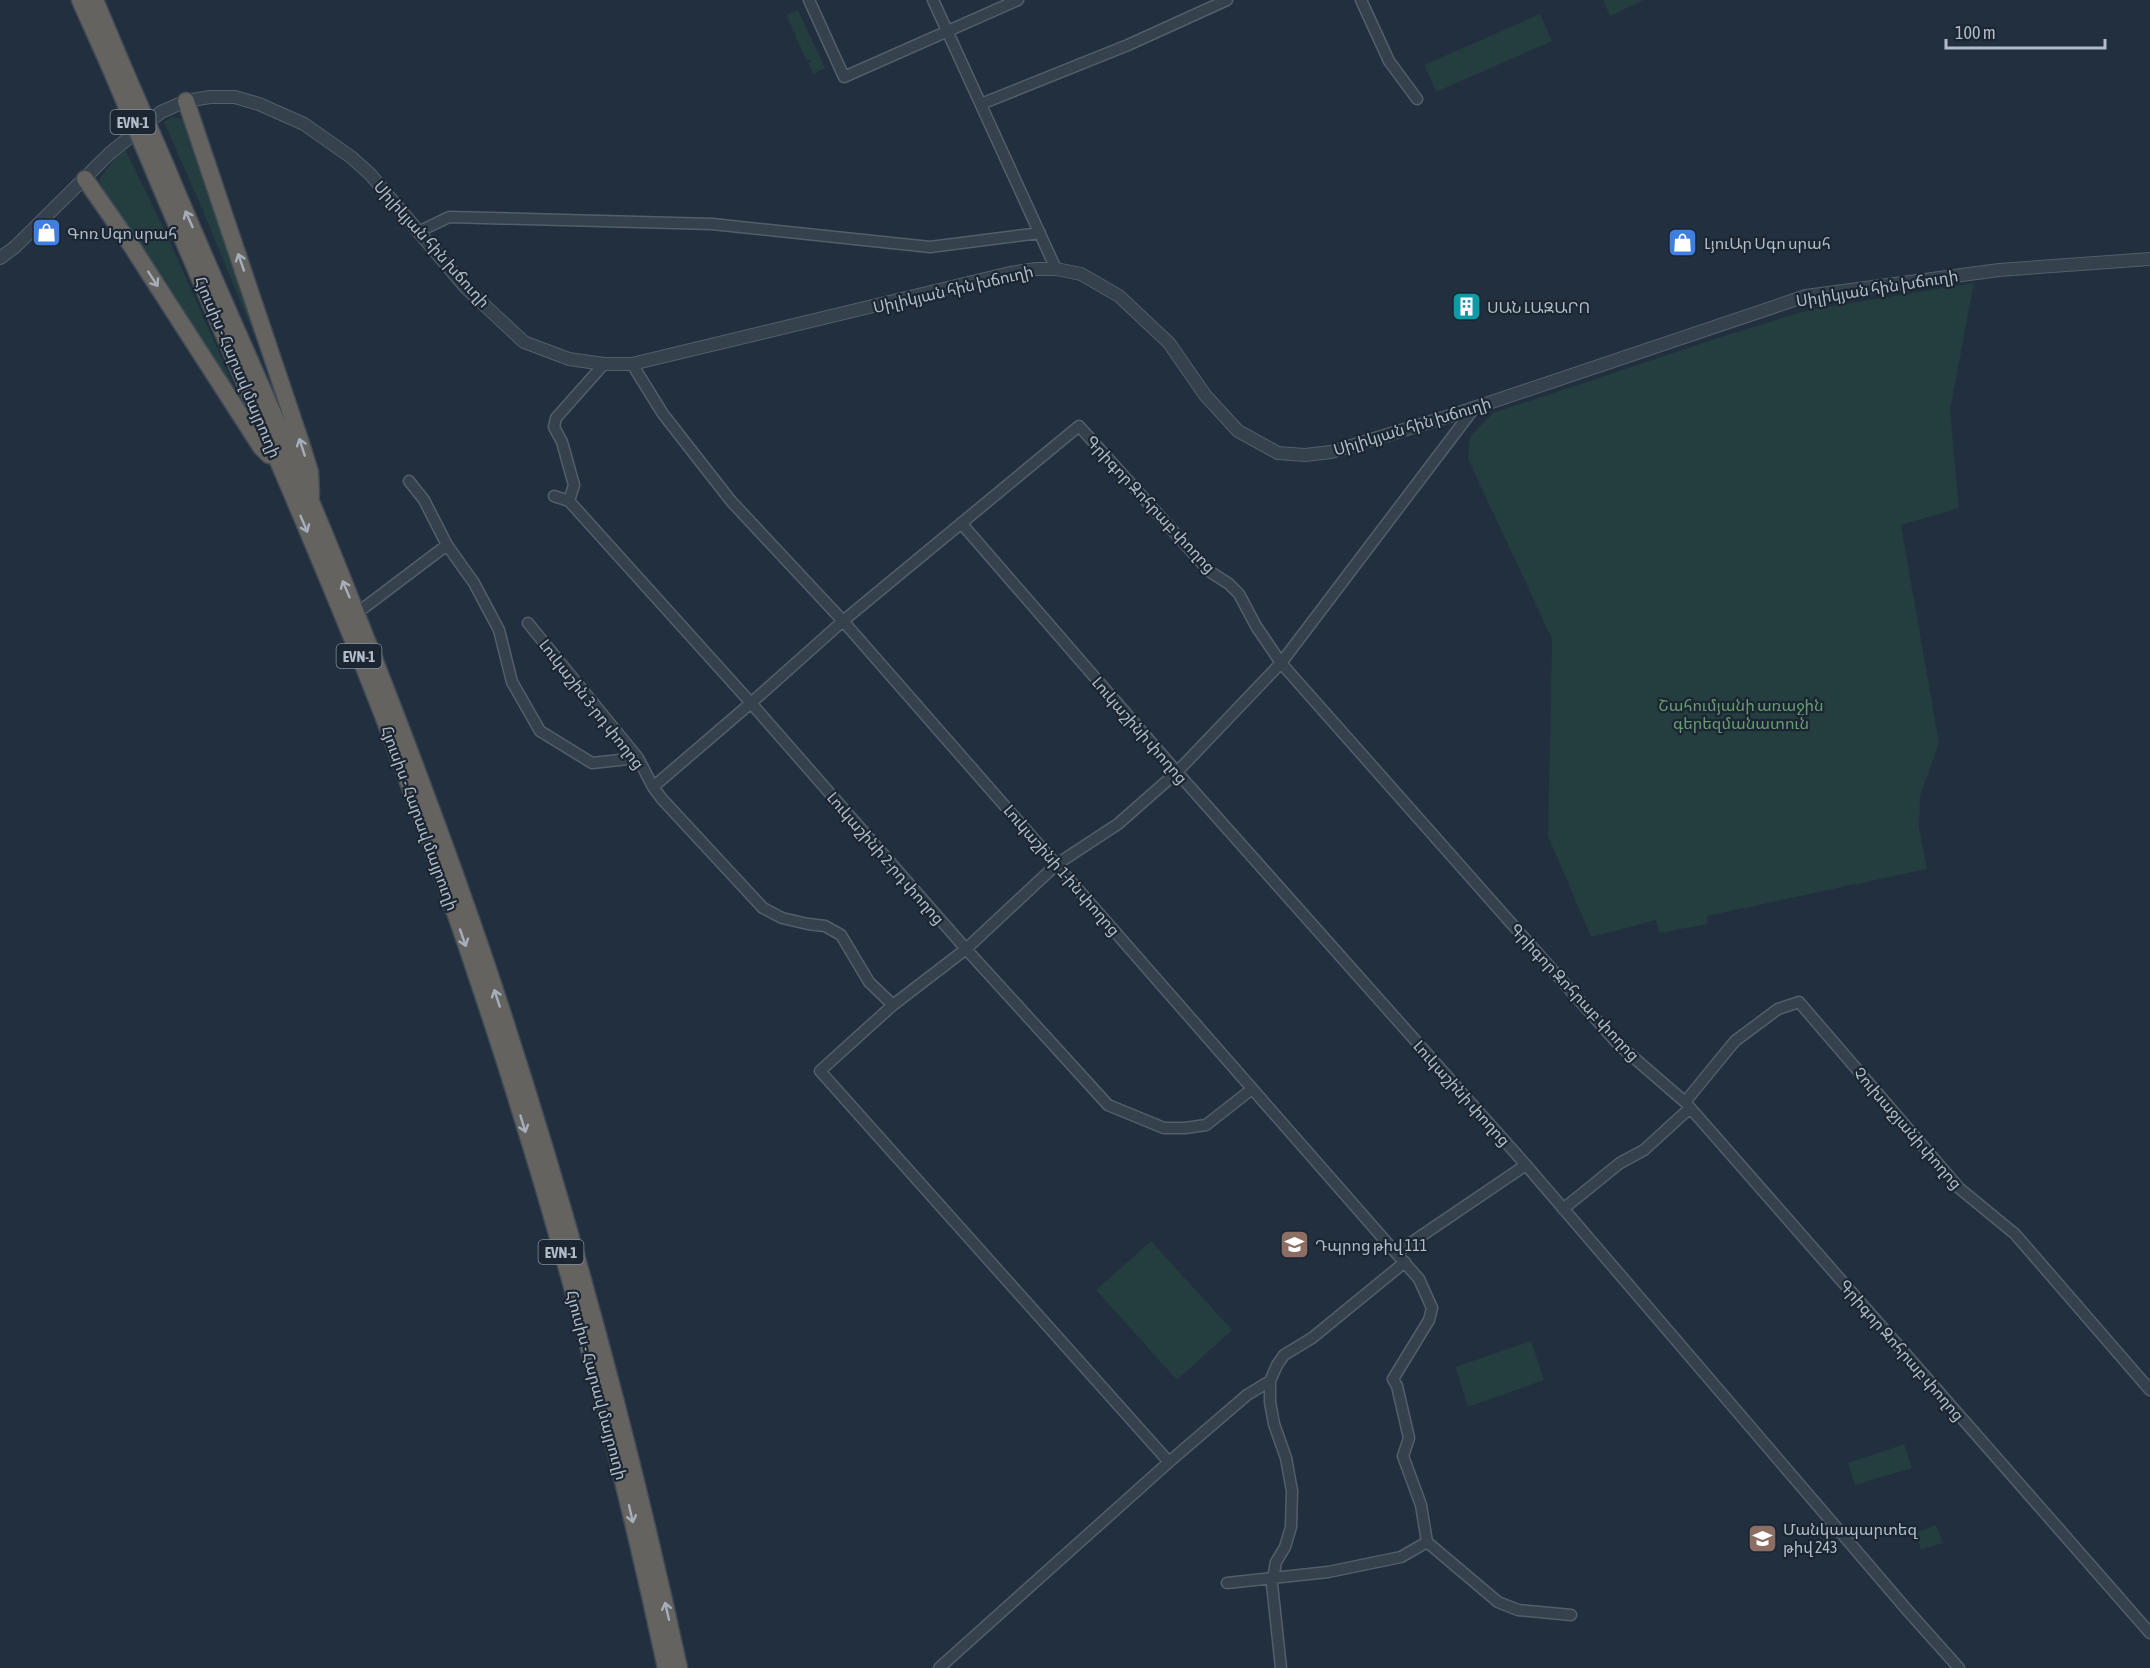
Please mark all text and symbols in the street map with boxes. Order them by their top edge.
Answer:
scale bar [1946,12,2105,50]
text: 100 m [1955,22,1996,43]
road number: EVN-1 [110,110,156,134]
street label: Սիլիկյան հին խճուղի [370,177,494,312]
one-way arrow [182,211,194,229]
shop icon: Գոռ Սգո սրահ [30,217,62,249]
place label: Գոռ Սգո սրահ [67,224,177,243]
shop icon: ԼյուԱր Սգո սրահ [1667,227,1699,259]
place label: ԼյուԱր Սգո սրահ [1704,234,1831,253]
one-way arrow [234,253,245,272]
street label: Սիլիկյան հին խճուղի [871,262,1035,317]
street label: Սիլիկյան հին խճուղի [1795,266,1960,311]
one-way arrow [147,271,159,287]
street label: Հյուսիս - Հարավ մայրուղի [191,273,284,461]
building icon: ՍԱՆ ԼԱԶԱՐՈ [1450,291,1482,323]
place label: ՍԱՆ ԼԱԶԱՐՈ [1487,298,1590,316]
street label: Սիլիկյան հին խճուղի [1331,393,1493,460]
street label: Գրիգոր Զոհրաբ փողոց [1082,432,1219,577]
one-way arrow [296,438,307,457]
one-way arrow [299,514,310,533]
one-way arrow [340,580,352,598]
street label: Լուկաշին 3-րդ փողոց [535,636,648,773]
road number: EVN-1 [336,644,382,668]
street label: Լուկաշինի փողոց [1088,673,1191,788]
park label: Շահումյանի առաջին գերեզմանատուն [1658,696,1824,733]
street label: Հյուսիս - Հարավ մայրուղի [377,723,462,913]
street label: Լուկաշինի 2-րդ փողոց [823,788,948,928]
street label: Լուկաշինի 1-ին փողոց [999,801,1124,940]
street label: Գրիգոր Զոհրաբ փողոց [1506,920,1643,1065]
one-way arrow [459,928,470,947]
one-way arrow [491,989,502,1008]
street label: Լուկաշինի փողոց [1409,1037,1514,1150]
street label: Չուխաջյանի փողոց [1849,1063,1966,1193]
one-way arrow [519,1114,530,1133]
school or university icon: Դպրոց թիվ 111 [1278,1229,1310,1261]
place label: Դպրոց թիվ 111 [1315,1236,1427,1255]
road number: EVN-1 [538,1240,584,1264]
street label: Գրիգոր Զոհրաբ փողոց [1835,1276,1968,1425]
street label: Հյուսիս - Հարավ մայրուղի [562,1288,631,1482]
one-way arrow [625,1504,637,1523]
place label: Մանկապարտեզ թիվ 243 [1783,1520,1918,1557]
school or university icon: Մանկապարտեզ թիվ 243 [1746,1522,1778,1554]
one-way arrow [661,1602,672,1621]

